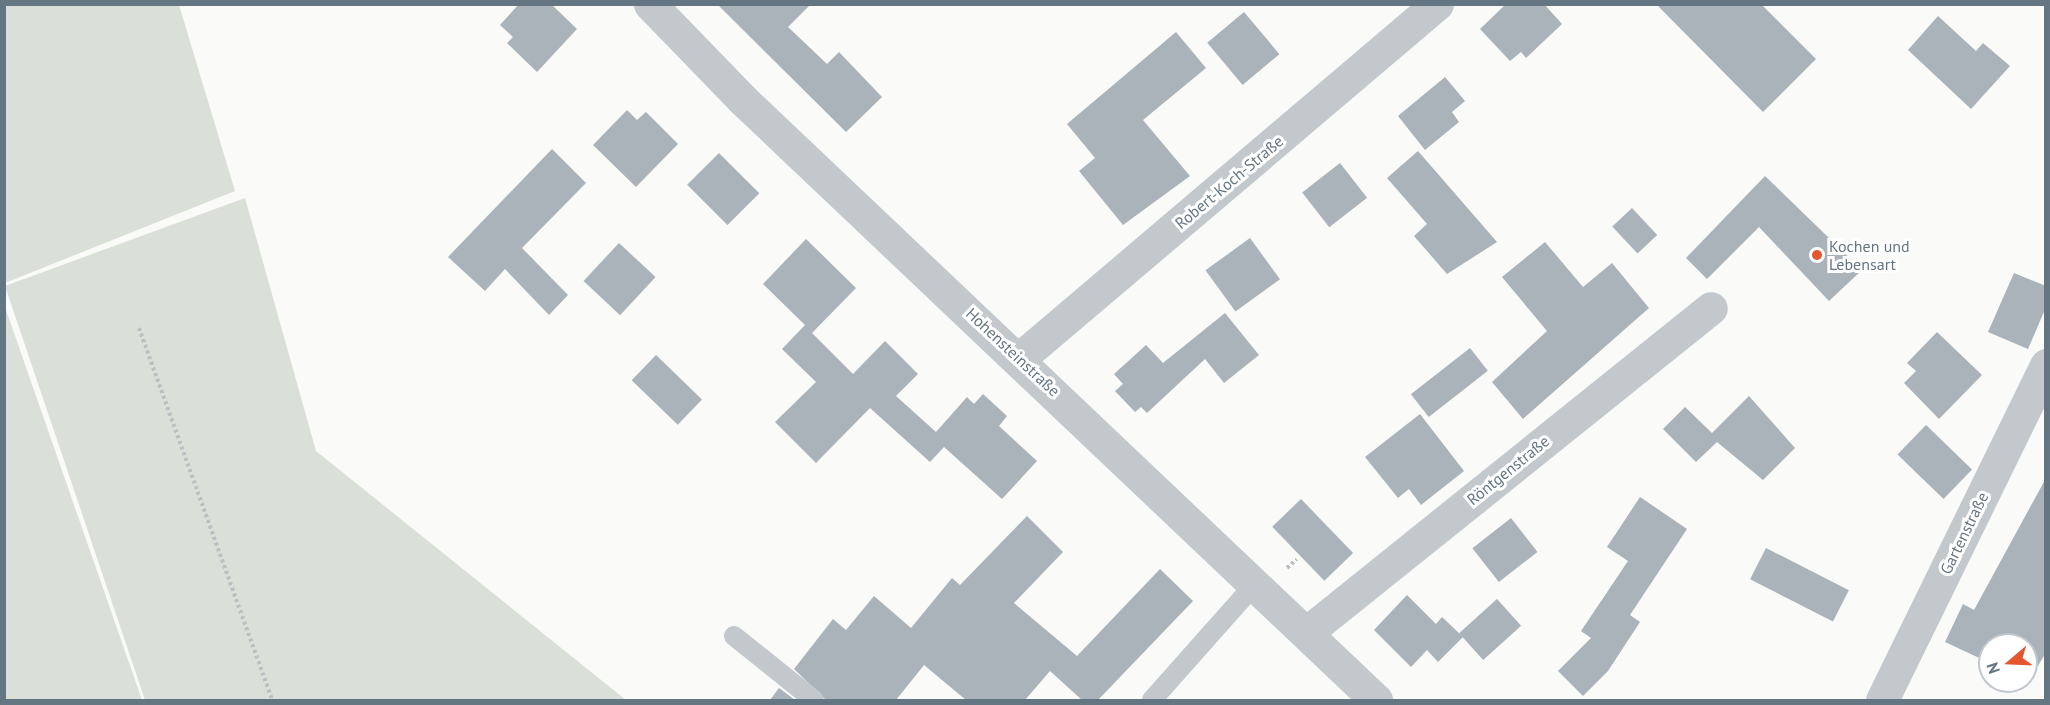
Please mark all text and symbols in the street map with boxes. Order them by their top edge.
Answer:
street label: Robert-Koch-Straße [1171,131,1287,233]
place label: Kochen und Lebensart [1829,236,1910,274]
marker: Kochen und Lebensart [1810,248,1824,262]
street label: Hohensteinstraße [962,304,1064,400]
street label: Röntgenstraße [1463,431,1553,509]
street label: Gartenstraße [1936,489,1992,577]
north arrow [1978,633,2038,693]
text: N [1982,660,2004,676]

